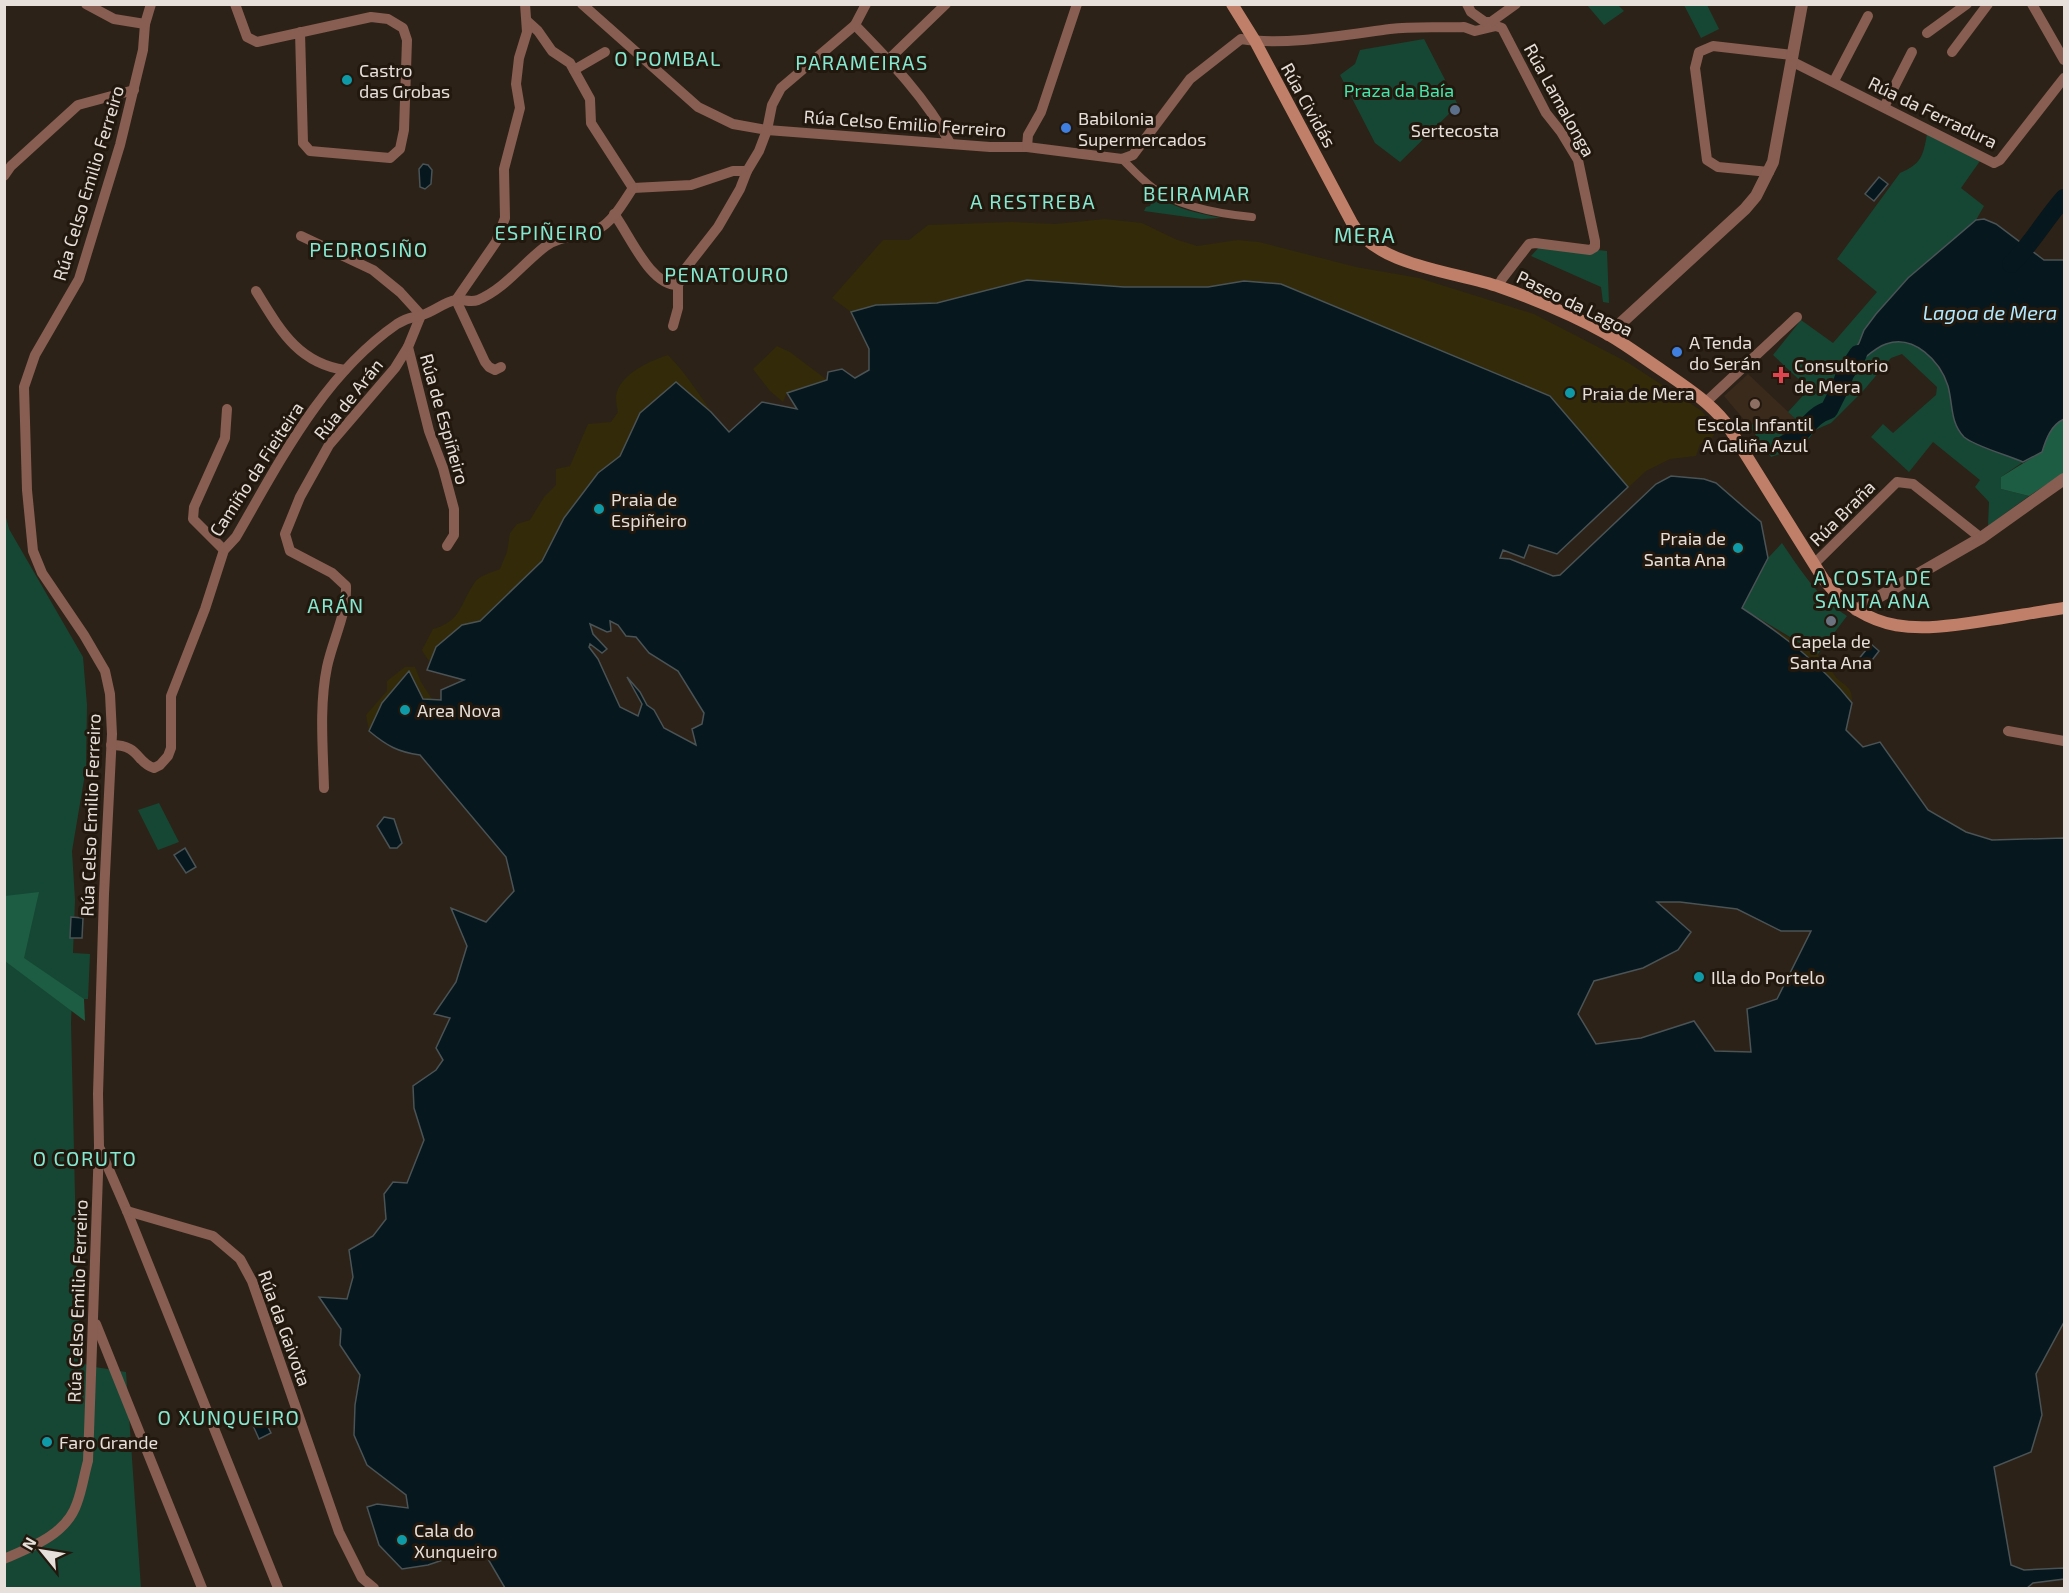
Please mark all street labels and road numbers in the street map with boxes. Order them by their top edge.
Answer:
street label: Rúa Lamalonga [1520,40,1600,160]
street label: Rúa Cividás [1277,59,1341,151]
street label: Rúa da Ferradura [1865,71,2001,153]
street label: Rúa Celso Emilio Ferreiro [48,83,128,283]
street label: Rúa Celso Emilio Ferreiro [803,105,1007,141]
street label: Paseo da Lagoa [1513,265,1637,341]
street label: Rúa de Espiñeiro [416,351,474,487]
street label: Rúa de Arán [309,354,387,444]
street label: Camiño da Fieiteira [204,398,308,540]
street label: Rúa Braña [1805,476,1879,550]
street label: Rúa Celso Emilio Ferreiro [75,713,105,917]
street label: Rúa Celso Emilio Ferreiro [62,1199,92,1403]
street label: Rúa da Gaivota [254,1267,316,1389]

